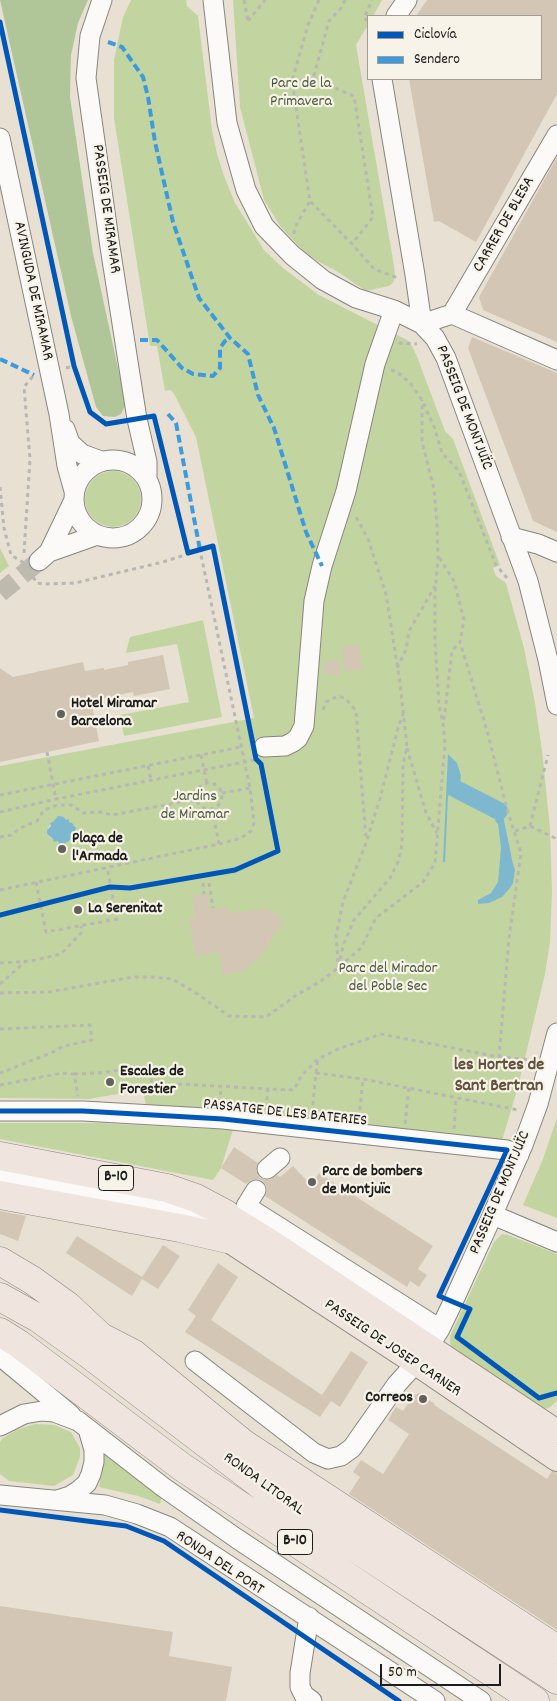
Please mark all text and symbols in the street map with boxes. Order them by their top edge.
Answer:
legend [367,15,542,80]
text: Ciclovía [414,24,456,46]
text: Sendero [414,49,460,71]
park label: Parc de la Primavera [270,75,332,113]
street label: PASSEIG DE MIRAMAR [86,143,124,275]
street label: CARRER DE BLESA [470,174,540,276]
street label: AVINGUDA DE MIRAMAR [8,220,56,362]
street label: PASSEIG DE MONTJUÏC [430,343,496,473]
place label: Hotel Miramar Barcelona [71,695,157,733]
marker: Hotel Miramar Barcelona [55,708,67,720]
park label: Jardins de Miramar [161,788,229,826]
place label: Plaça de l'Armada [72,830,127,868]
marker: Plaça de l'Armada [56,843,68,855]
place label: La Serenitat [88,900,162,920]
marker: La Serenitat [72,904,84,916]
park label: Parc del Mirador del Poble Sec [338,960,438,998]
district label: les Hortes de Sant Bertran [454,1056,544,1098]
place label: Escales de Forestier [120,1063,184,1101]
marker: Escales de Forestier [104,1076,116,1088]
street label: PASSATGE DE LES BATERIES [202,1096,368,1132]
street label: PASSEIG DE MONTJUÏC [466,1128,536,1258]
place label: Parc de bombers de Montjuïc [322,1163,423,1201]
road number: B-10 [98,1166,134,1190]
marker: Parc de bombers de Montjuïc [306,1176,318,1188]
street label: PASSEIG DE JOSEP CARNER [320,1296,464,1402]
place label: Correos [365,1389,413,1409]
marker: Correos [417,1393,429,1405]
street label: RONDA LITORAL [219,1449,307,1521]
street label: RONDA DEL PORT [171,1528,267,1600]
road number: B-10 [278,1530,312,1554]
scale bar [382,1654,503,1686]
text: 50 m [388,1662,417,1684]

